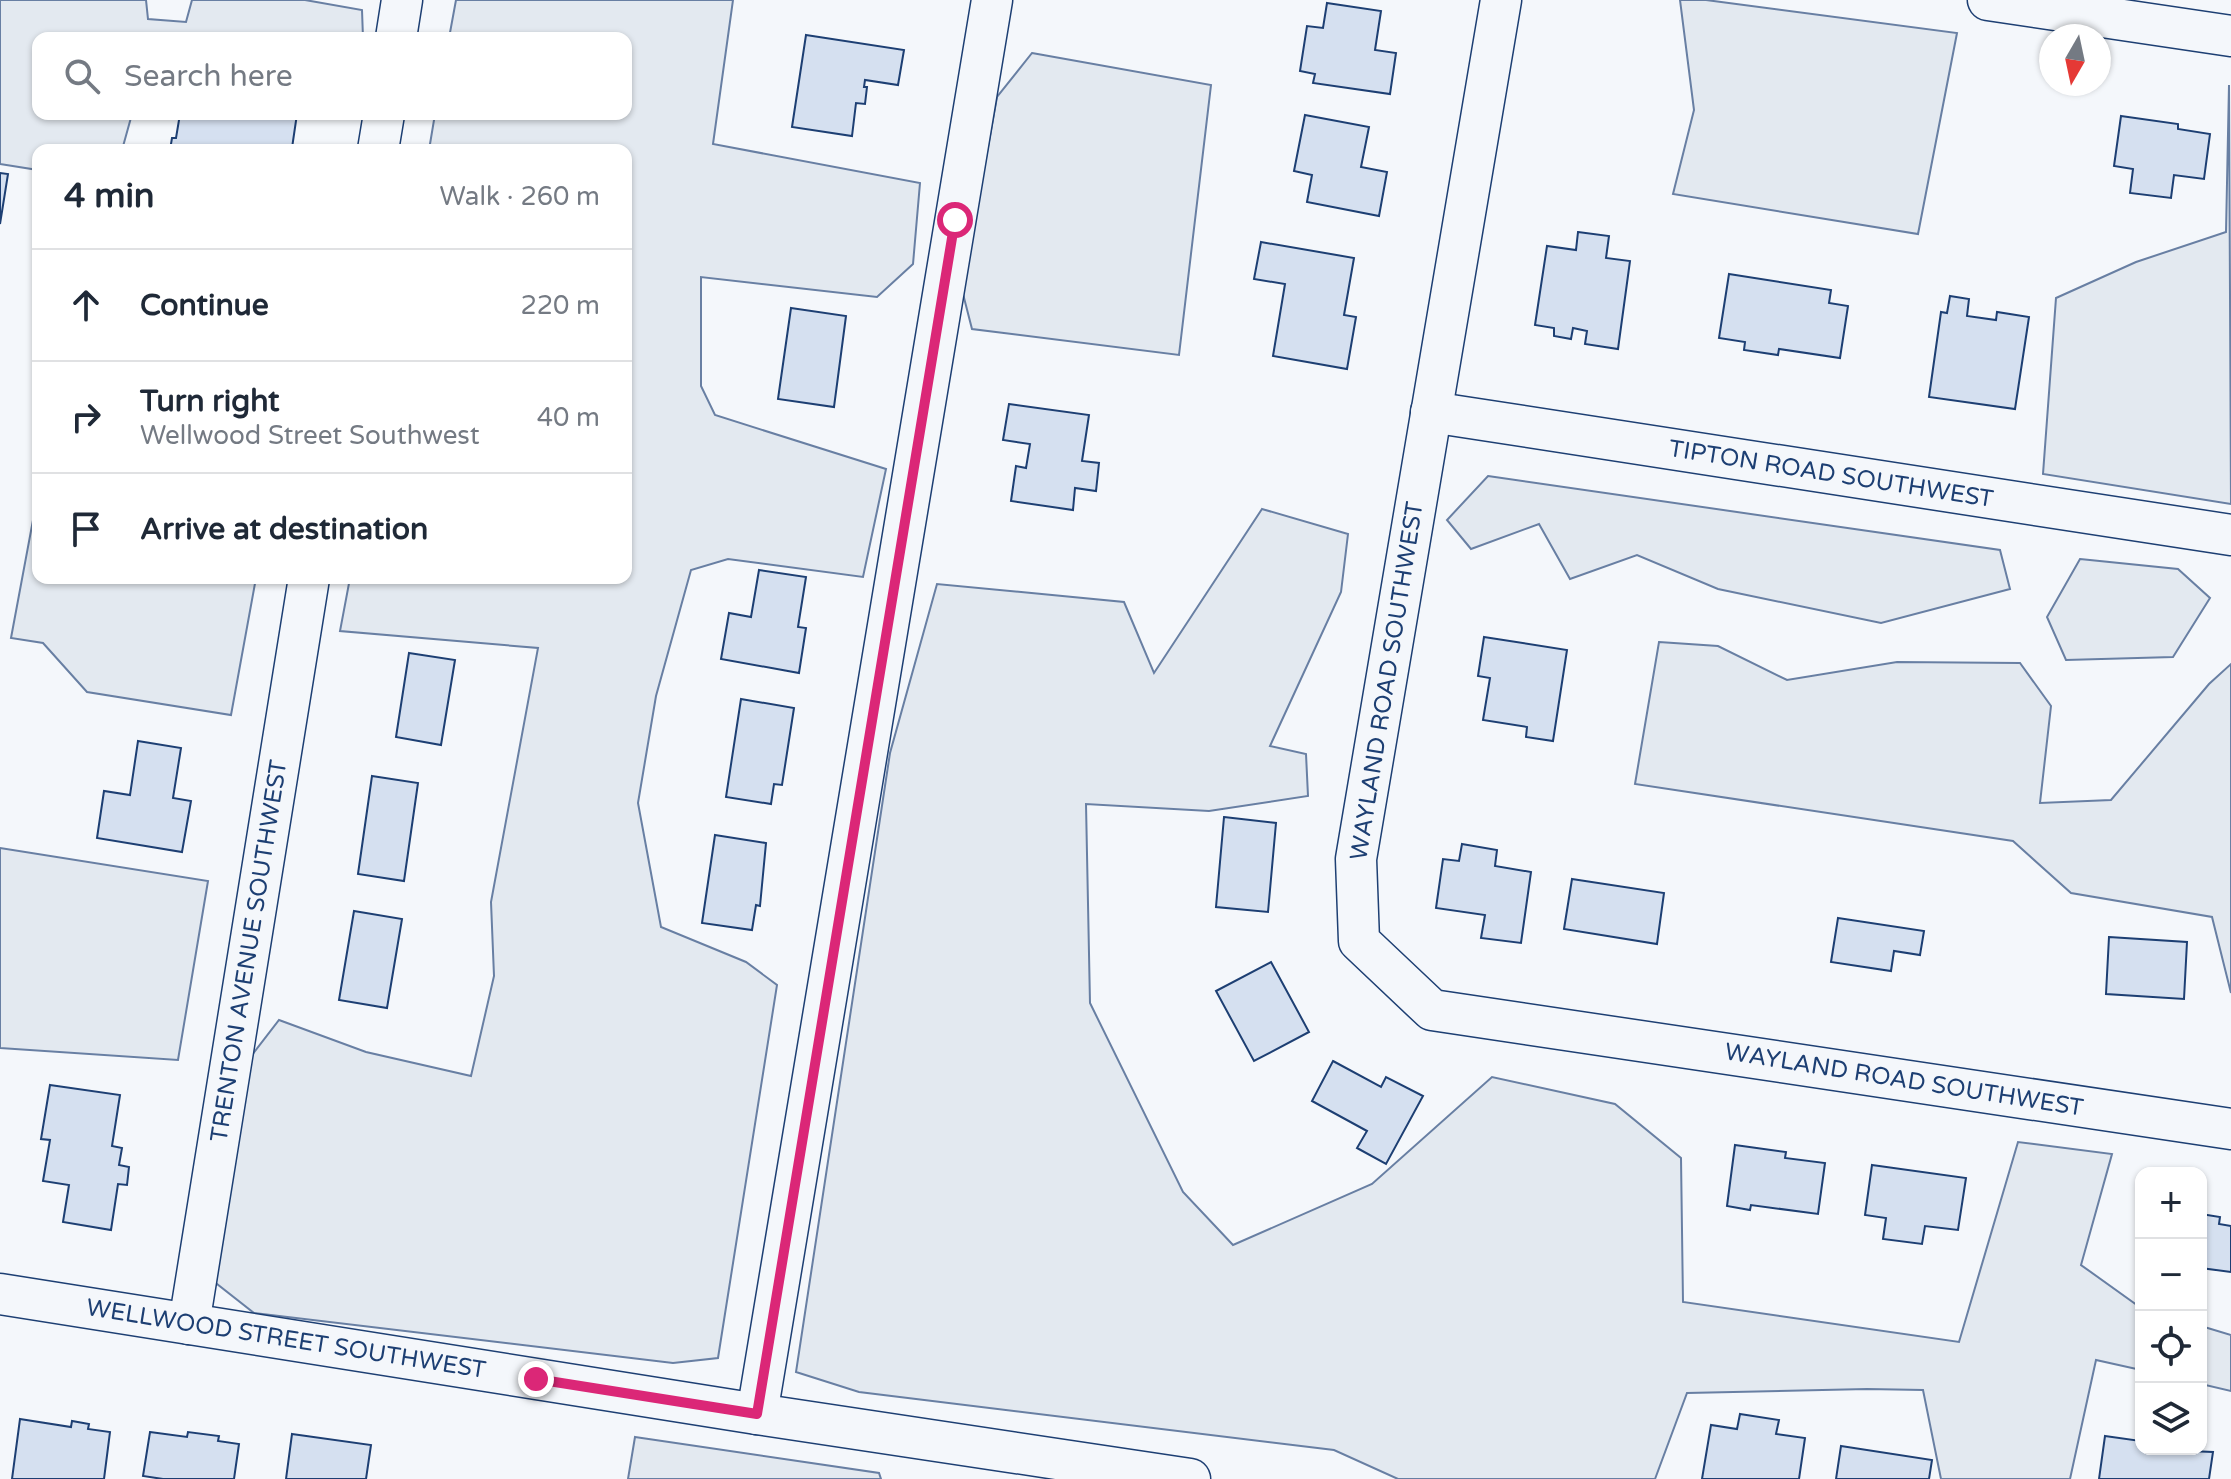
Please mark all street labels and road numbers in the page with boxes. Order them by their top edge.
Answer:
street label: TIPTON ROAD SOUTHWEST [1667,434,1996,514]
street label: WAYLAND ROAD SOUTHWEST [1344,499,1430,862]
street label: TRENTON AVENUE SOUTHWEST [204,758,294,1144]
street label: WAYLAND ROAD SOUTHWEST [1723,1037,2086,1123]
street label: WELLWOOD STREET SOUTHWEST [84,1293,488,1385]

